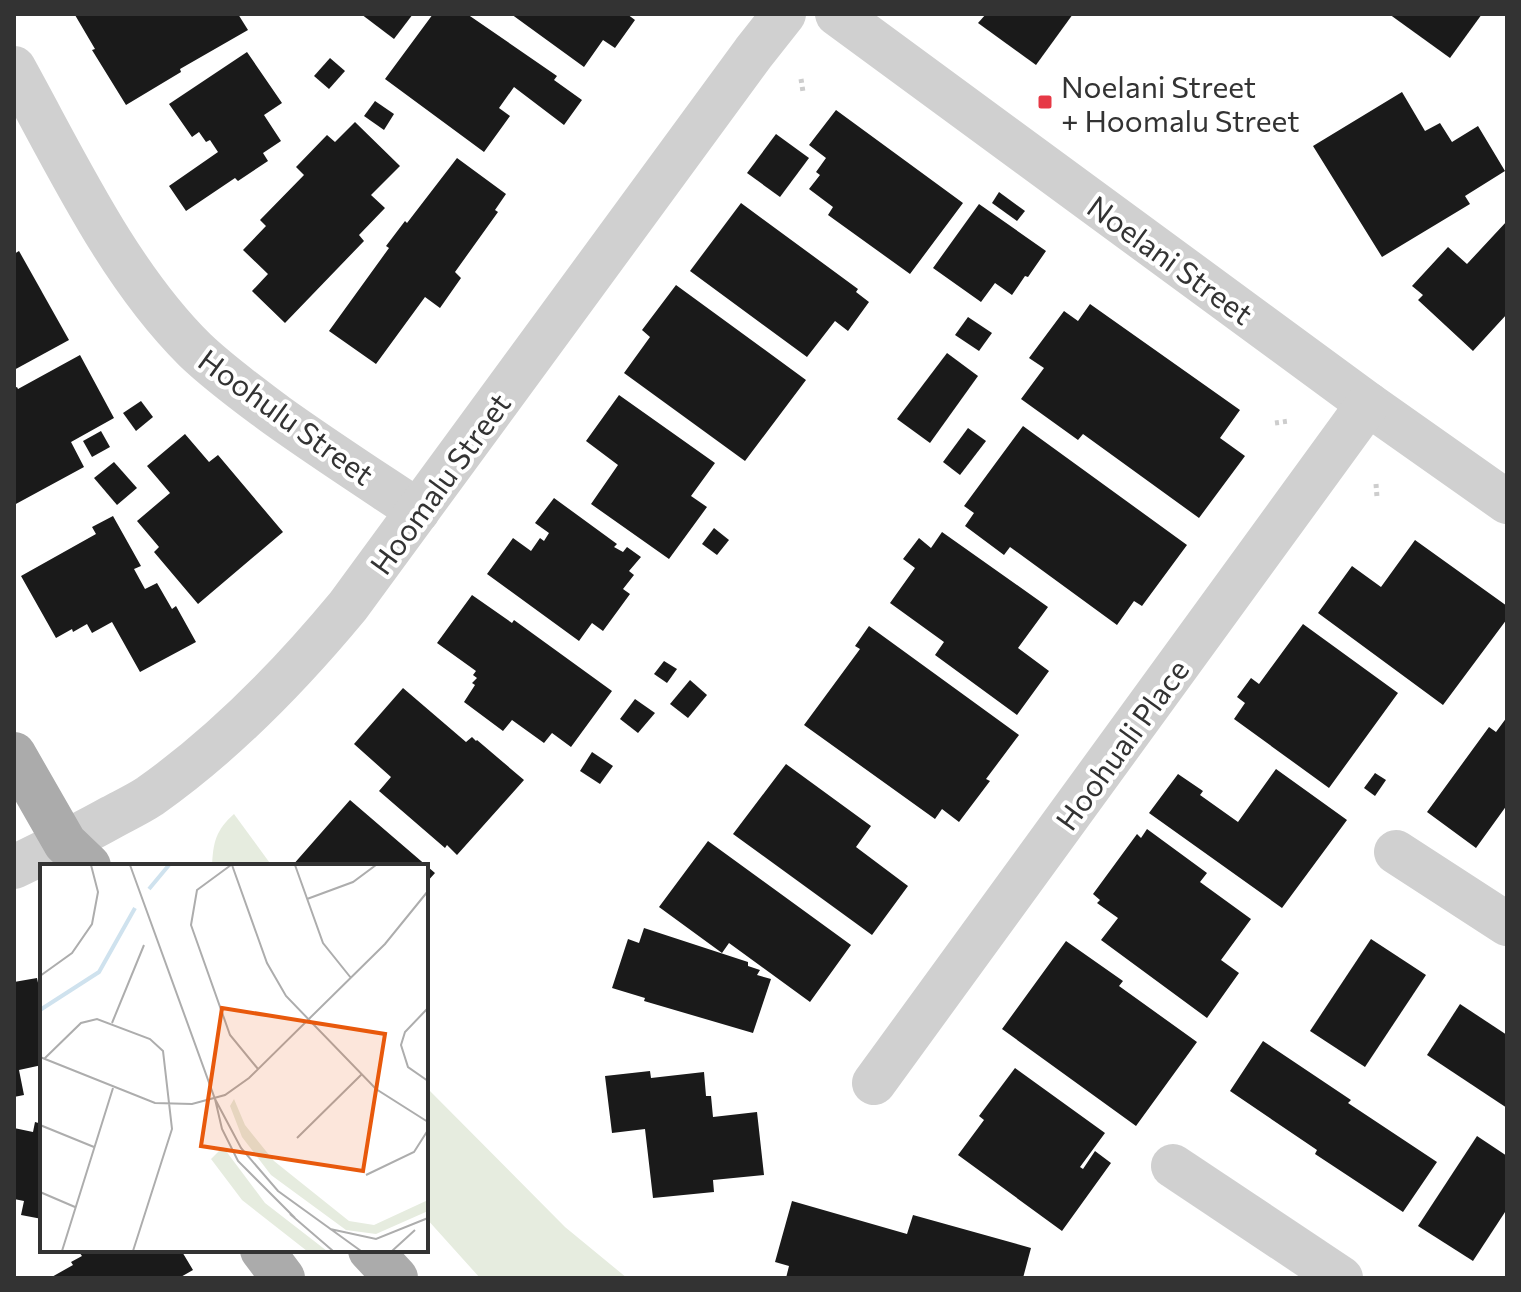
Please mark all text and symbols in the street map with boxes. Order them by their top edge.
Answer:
place label: Noelani Street + Hoomalu Street [1061,67,1300,138]
marker: Noelani Street + Hoomalu Street [1036,93,1054,111]
street label: Noelani Street [1081,187,1261,331]
street label: Hoohulu Street [192,340,382,492]
street label: Hoomalu Street [361,385,517,581]
street label: Hoohuali Place [1047,651,1195,837]
inset map [40,864,428,1252]

